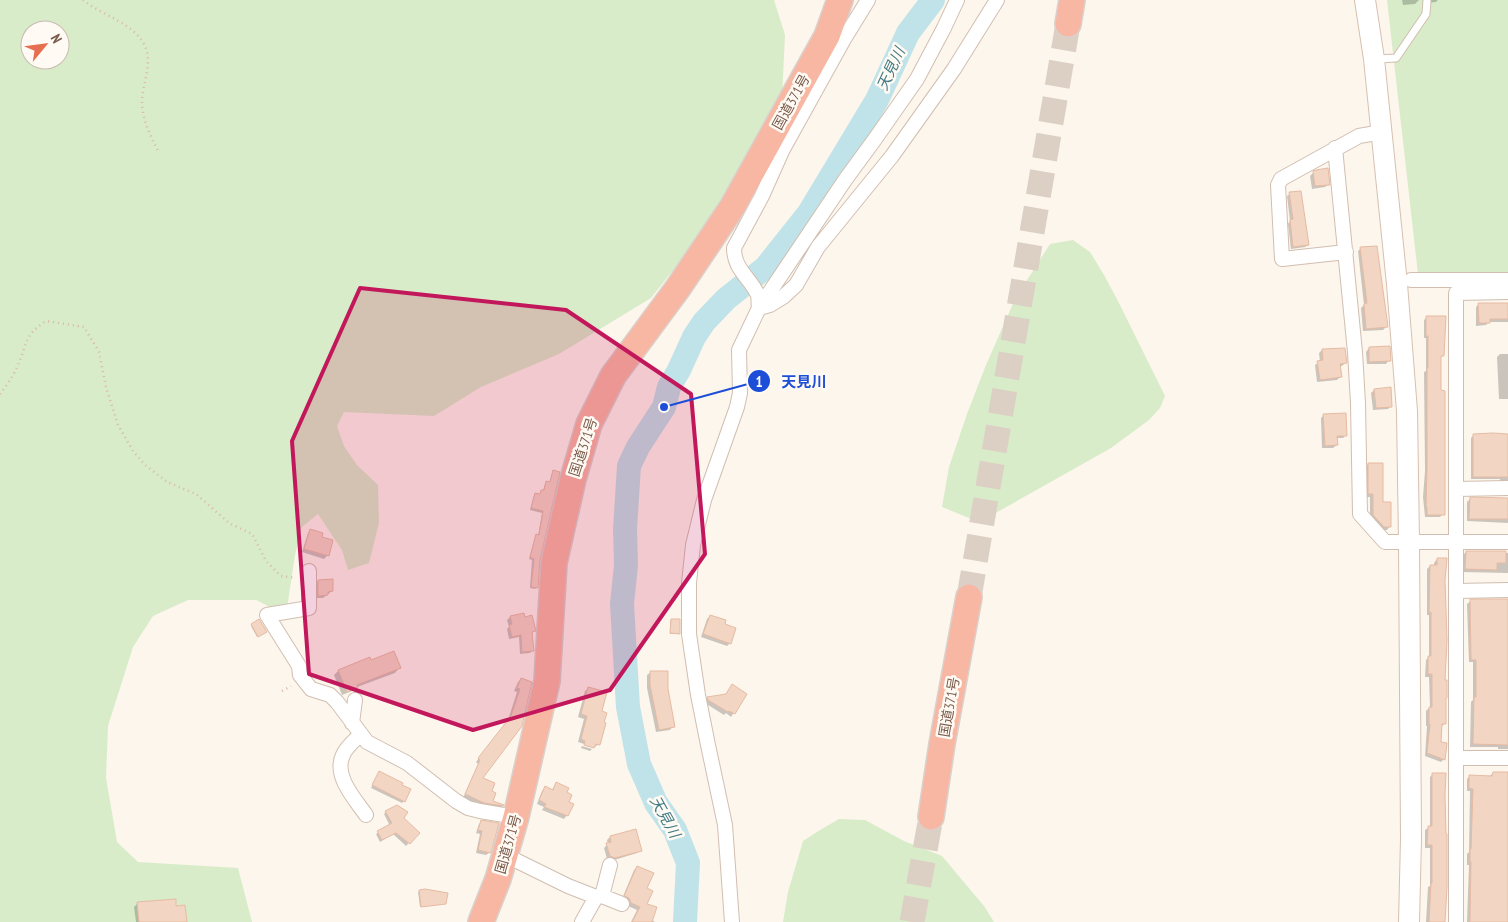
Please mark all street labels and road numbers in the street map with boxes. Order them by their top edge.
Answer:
street label: 国道371号 [768,71,814,133]
street label: 国道371号 [565,415,601,479]
street label: 国道371号 [935,675,963,739]
street label: 国道371号 [491,812,525,876]

